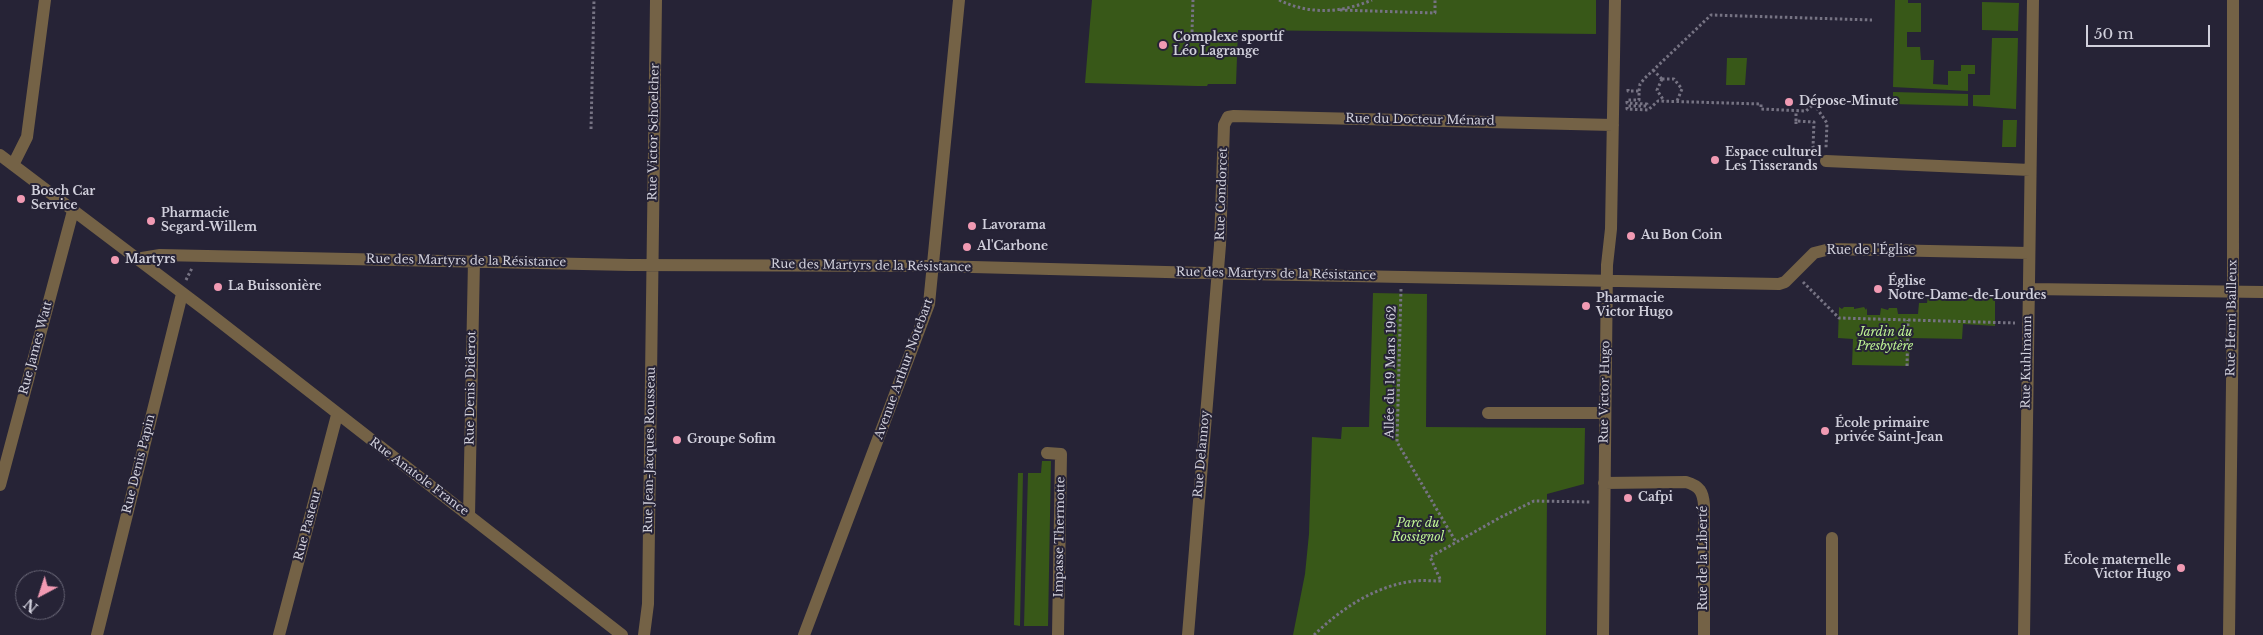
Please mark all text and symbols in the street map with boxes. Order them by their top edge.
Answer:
scale bar [2088,15,2212,47]
text: 50 m [2094,24,2134,43]
place label: Complexe sportif Léo Lagrange [1173,31,1283,59]
marker: Complexe sportif Léo Lagrange [1157,39,1169,51]
street label: Rue Victor Schoelcher [646,63,662,201]
place label: Dépose-Minute [1799,95,1898,109]
marker: Dépose-Minute [1783,96,1795,108]
street label: Rue du Docteur Ménard [1345,111,1495,129]
place label: Espace culturel Les Tisserands [1725,146,1822,174]
street label: Rue Condorcet [1213,147,1231,241]
marker: Espace culturel Les Tisserands [1709,154,1721,166]
place label: Bosch Car Service [31,185,95,213]
marker: Bosch Car Service [15,193,27,205]
place label: Pharmacie Segard-Willem [161,207,257,235]
marker: Pharmacie Segard-Willem [145,215,157,227]
place label: Lavorama [982,219,1046,233]
marker: Lavorama [966,220,978,232]
place label: Au Bon Coin [1641,229,1722,243]
marker: Au Bon Coin [1625,230,1637,242]
place label: Al'Carbone [977,240,1048,254]
marker: Al'Carbone [961,241,973,253]
street label: Rue de l'Église [1827,244,1915,258]
street label: Rue des Martyrs de la Résistance [366,252,566,270]
place label: Martyrs [125,253,176,267]
marker: Martyrs [109,254,121,266]
street label: Rue des Martyrs de la Résistance [771,257,971,275]
street label: Rue Henri Bailleux [2224,259,2240,377]
street label: Rue des Martyrs de la Résistance [1176,265,1376,283]
place label: Église Notre-Dame-de-Lourdes [1888,275,2046,303]
place label: La Buissonière [228,280,322,294]
marker: La Buissonière [212,281,224,293]
marker: Église Notre-Dame-de-Lourdes [1872,283,1884,295]
place label: Pharmacie Victor Hugo [1596,292,1673,320]
street label: Avenue Arthur Notebart [872,297,936,441]
street label: Rue James Watt [17,300,55,396]
marker: Pharmacie Victor Hugo [1580,300,1592,312]
street label: Allée du 19 Mars 1962 [1383,305,1399,439]
street label: Rue Kuhlmann [2019,315,2035,409]
park label: Jardin du Presbytère [1857,326,1913,354]
street label: Rue Denis Diderot [463,331,479,445]
street label: Rue Victor Hugo [1597,340,1613,444]
street label: Rue Jean-Jacques Rousseau [641,367,659,533]
street label: Rue Delannoy [1191,410,1213,498]
street label: Rue Denis Papin [120,413,158,515]
place label: École primaire privée Saint-Jean [1835,417,1943,445]
marker: École primaire privée Saint-Jean [1819,425,1831,437]
place label: Groupe Sofim [687,433,776,447]
marker: Groupe Sofim [671,434,683,446]
street label: Rue Anatole France [367,435,471,519]
street label: Impasse Thermotte [1052,476,1068,598]
street label: Rue Pasteur [292,488,324,562]
place label: Cafpi [1638,491,1673,505]
marker: Cafpi [1622,492,1634,504]
street label: Rue de la Liberté [1697,506,1711,610]
park label: Parc du Rossignol [1392,517,1444,545]
place label: École maternelle Victor Hugo [2064,554,2171,582]
marker: École maternelle Victor Hugo [2175,562,2187,574]
north arrow [15,570,65,620]
text: N [20,595,42,617]

